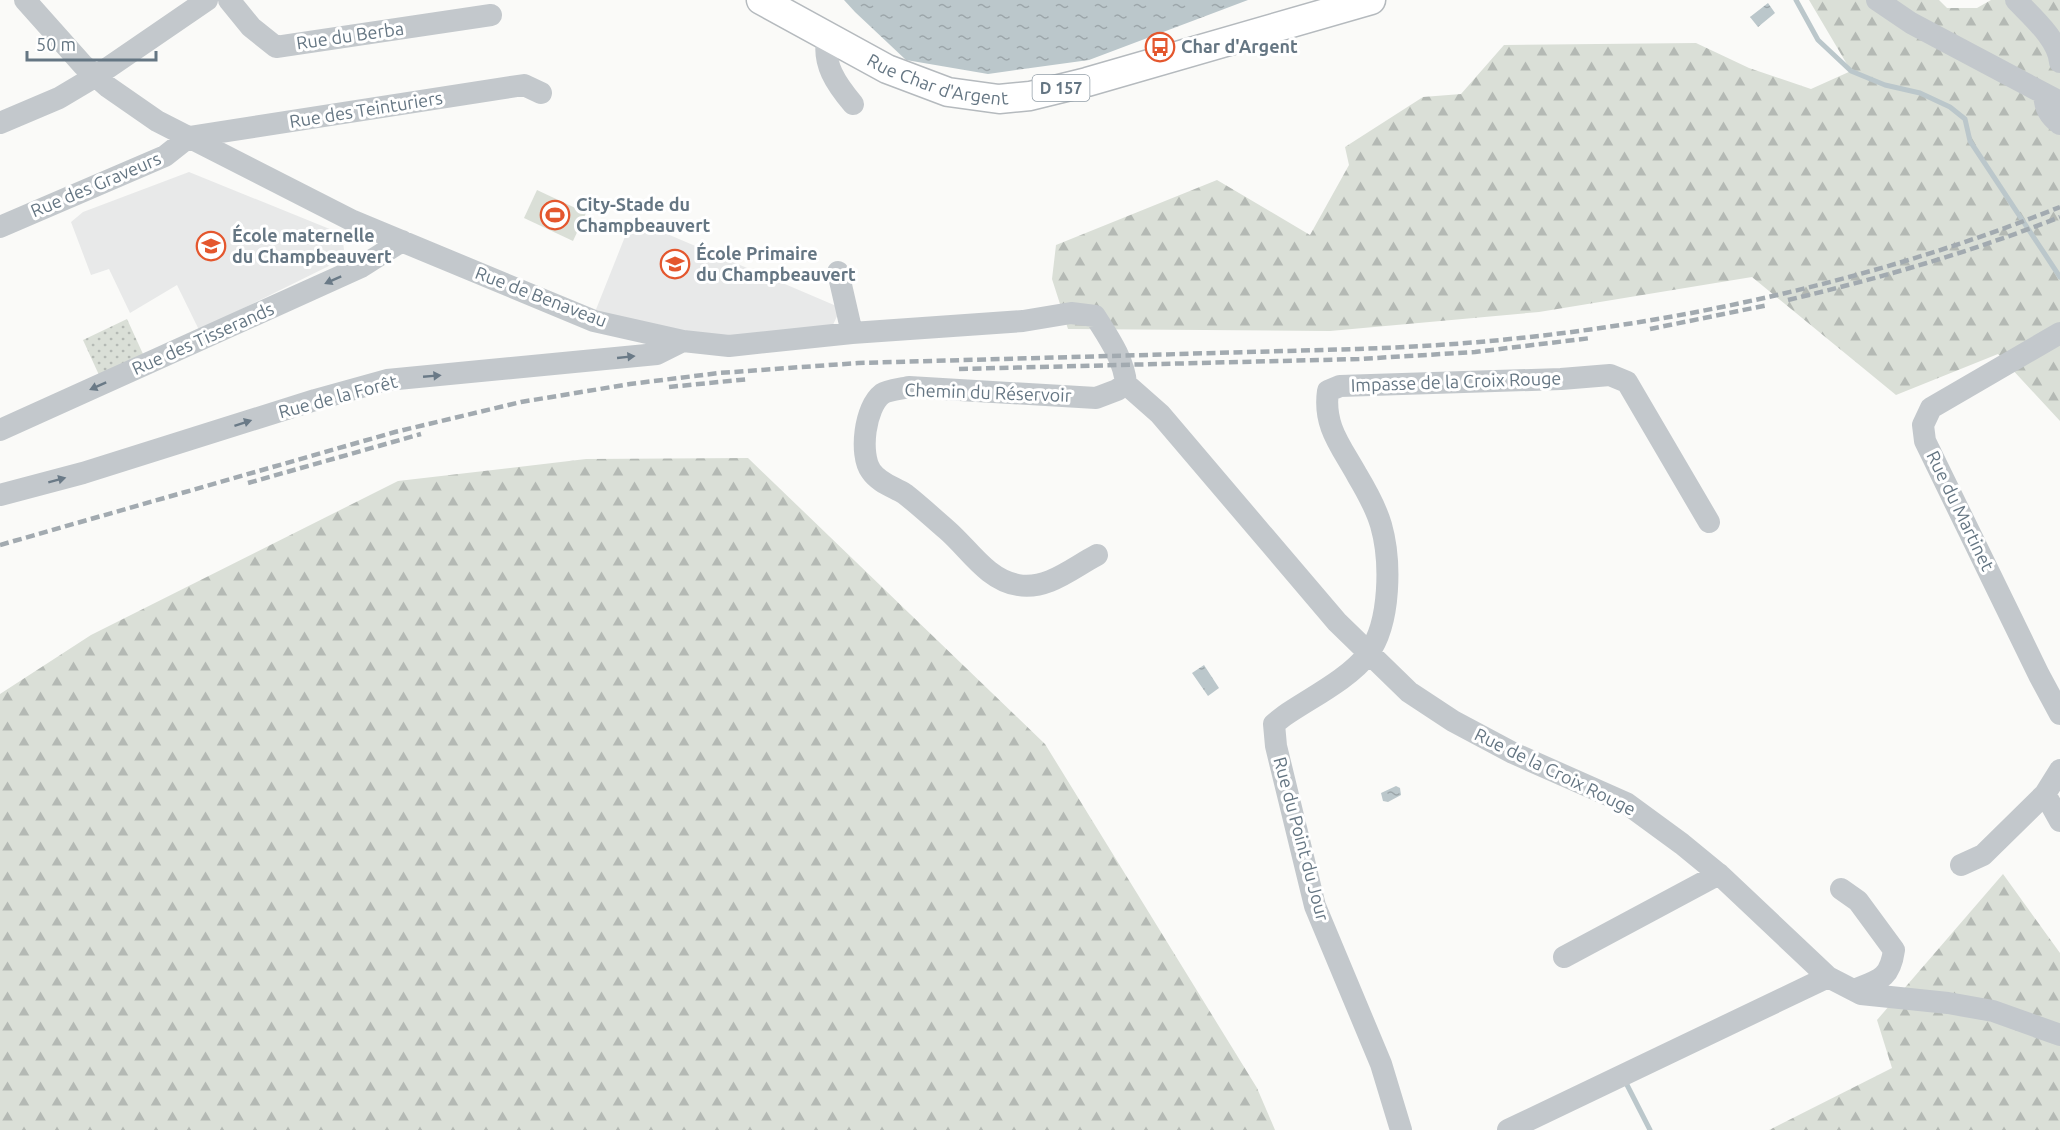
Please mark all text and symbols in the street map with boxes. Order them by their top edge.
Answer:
street label: Rue du Berba [295,18,405,52]
scale bar [27,24,156,62]
bus stop icon: Char d'Argent [1144,31,1176,63]
text: 50 m [36,34,76,54]
place label: Char d'Argent [1181,36,1298,56]
street label: Rue Char d'Argent [864,49,1009,108]
road number: D 157 [1032,75,1090,101]
street label: Rue des Teinturiers [288,87,444,131]
street label: Rue des Graveurs [27,148,164,221]
place label: City-Stade du Champbeauvert [576,194,711,235]
sports icon: City-Stade du Champbeauvert [539,199,571,231]
place label: École maternelle du Champbeauvert [232,224,392,266]
school or university icon: École maternelle du Champbeauvert [195,230,227,262]
place label: École Primaire du Champbeauvert [696,242,856,284]
school or university icon: École Primaire du Champbeauvert [659,248,691,280]
street label: Rue de Benaveau [473,262,610,330]
one-way arrow [324,276,342,285]
street label: Rue des Tisserands [129,298,277,378]
one-way arrow [616,352,635,362]
street label: Impasse de la Croix Rouge [1350,367,1562,395]
street label: Rue de la Forêt [276,371,399,421]
one-way arrow [422,371,441,381]
street label: Chemin du Réservoir [904,379,1072,405]
one-way arrow [89,382,106,391]
one-way arrow [234,418,252,427]
street label: Rue du Martinet [1923,447,1999,574]
one-way arrow [48,475,66,484]
street label: Rue de la Croix Rouge [1472,723,1639,819]
street label: Rue du Point du Jour [1270,755,1334,923]

